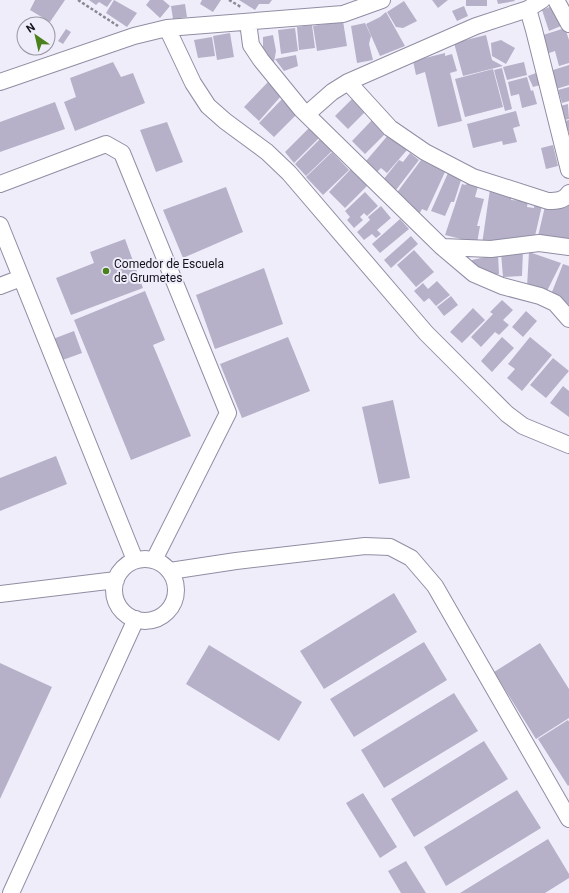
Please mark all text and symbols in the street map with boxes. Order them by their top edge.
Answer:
north arrow [16,16,56,56]
text: N [24,20,38,36]
place label: Comedor de Escuela de Grumetes [114,257,224,285]
marker: Comedor de Escuela de Grumetes [101,266,111,276]

